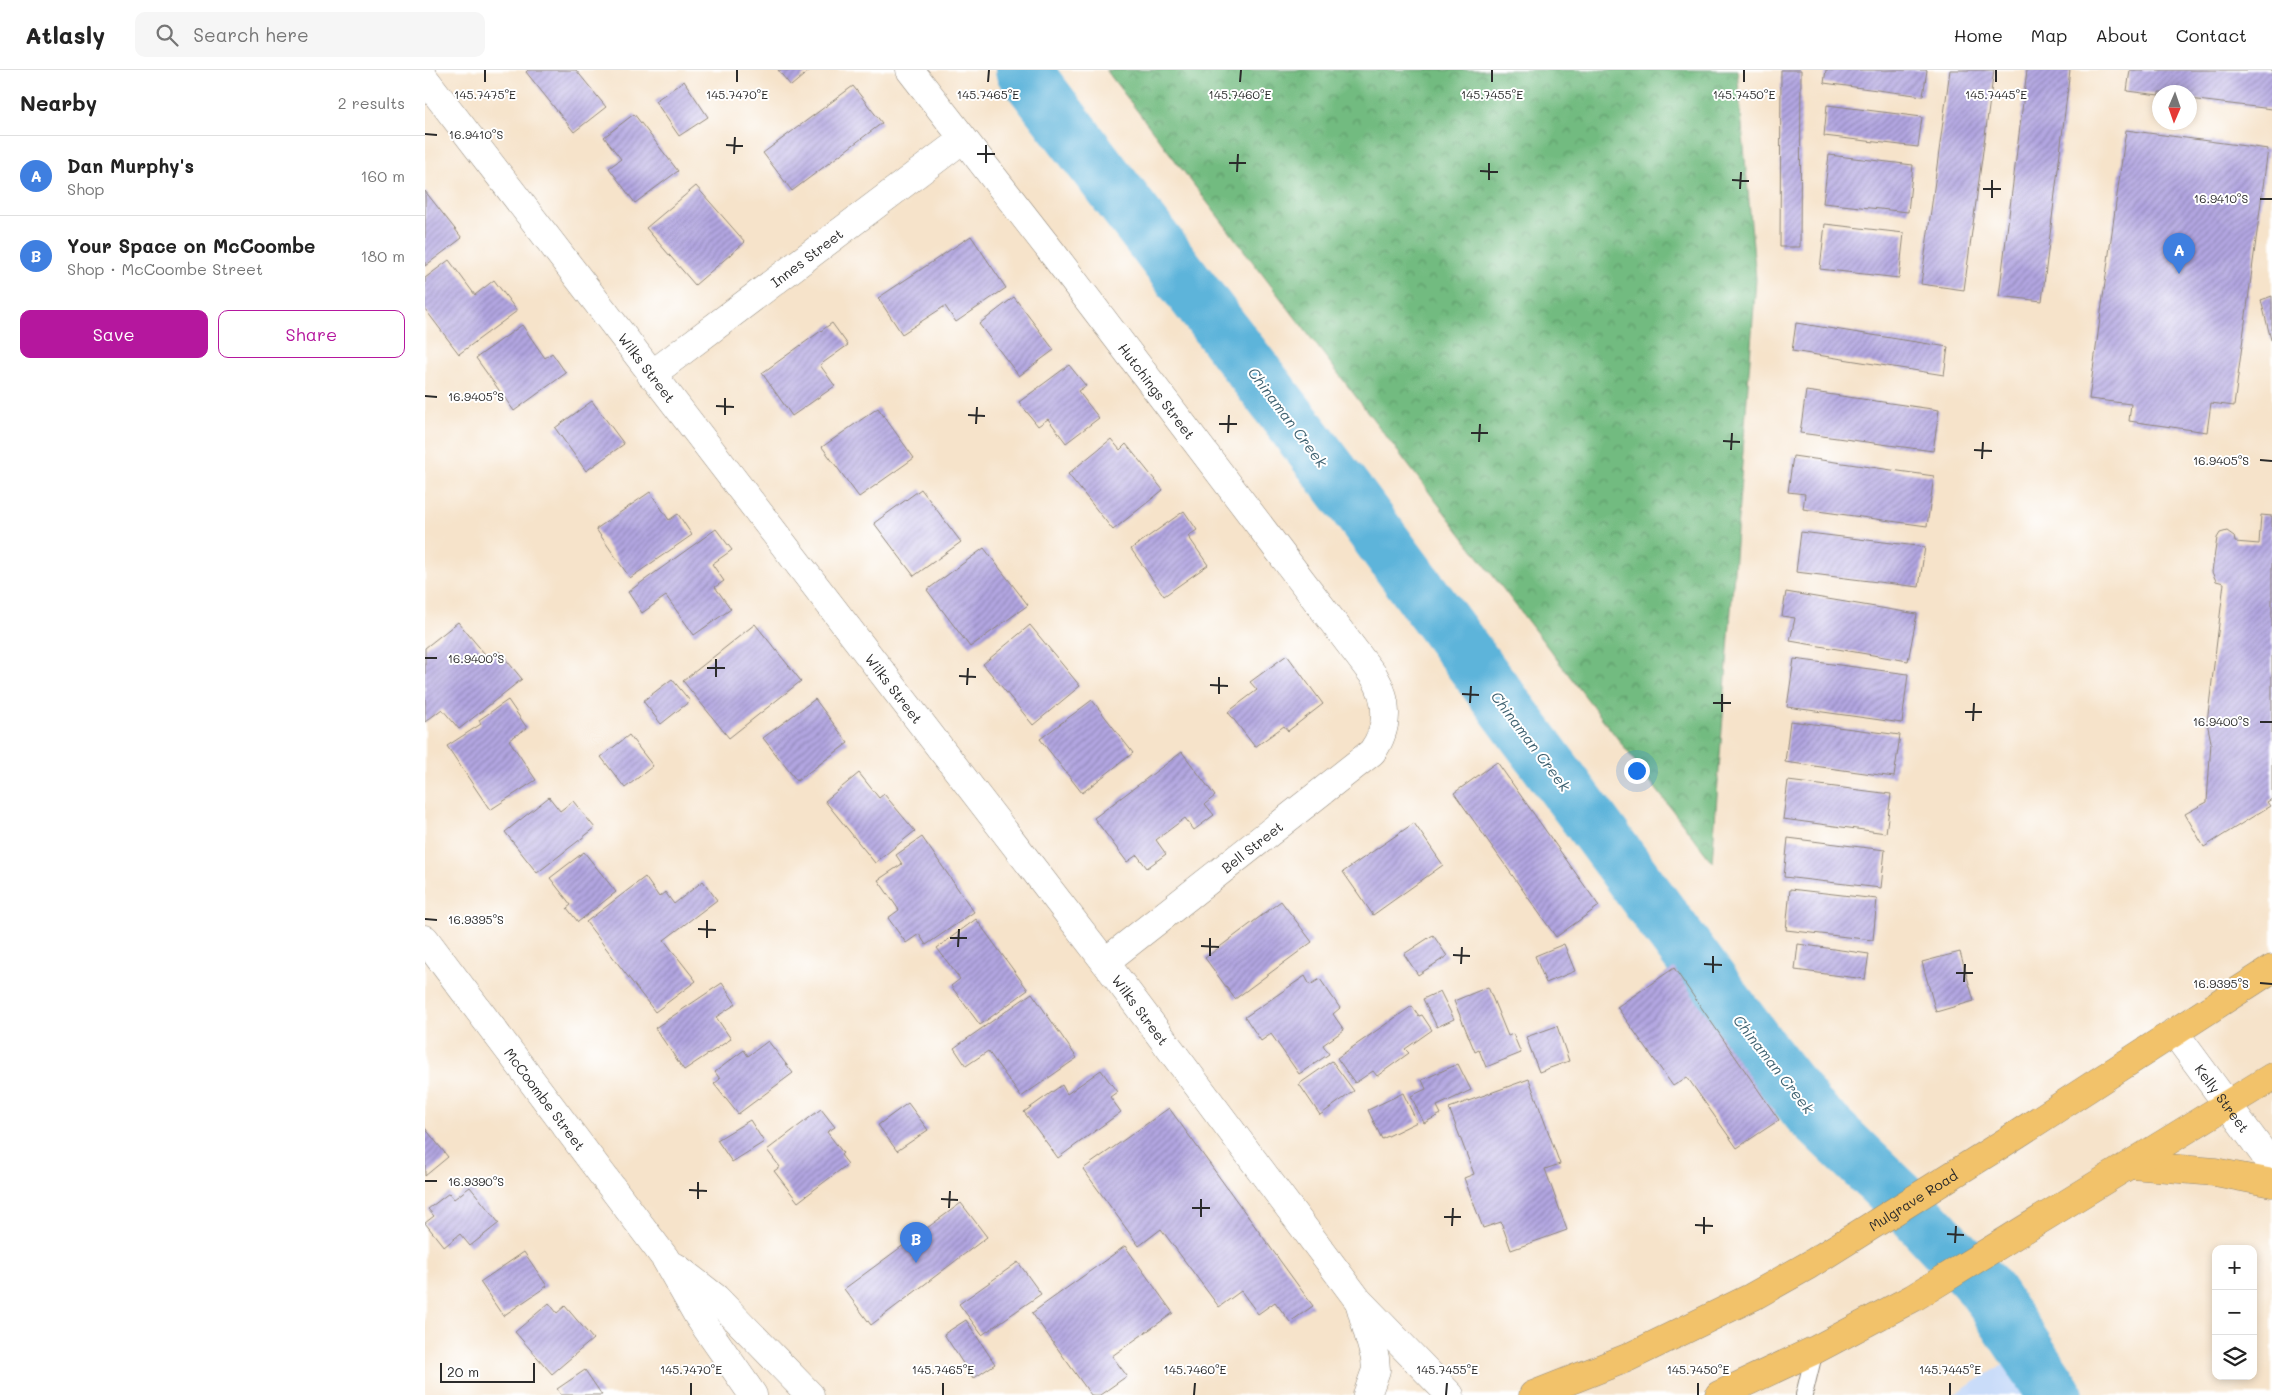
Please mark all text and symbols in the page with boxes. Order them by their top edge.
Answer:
search box [135,12,485,57]
text: Atlasly [25,19,105,50]
icon: search [153,21,181,49]
text: Search here [193,22,309,47]
text: Home [1954,23,2003,47]
text: Map [2031,23,2067,47]
text: About [2095,23,2148,47]
text: Contact [2176,23,2247,47]
north arrow [2152,85,2197,130]
text: 145.7475°E [454,86,516,102]
text: 145.7470°E [706,86,768,102]
text: 145.7465°E [957,86,1019,102]
text: 145.7460°E [1209,86,1272,102]
text: 145.7455°E [1461,86,1523,102]
text: 145.7450°E [1713,86,1775,102]
text: 145.7445°E [1965,86,2027,102]
text: Nearby [20,89,97,116]
text: 2 results [338,92,405,113]
text: 16.9410°S [449,126,503,142]
text: Dan Murphy's [67,153,194,178]
text: A [30,165,42,186]
text: 160 m [360,165,405,186]
text: Shop [67,178,104,199]
text: 16.9410°S [2194,190,2248,206]
street label: Innes Street [766,224,847,291]
text: Your Space on McCoombe [67,233,315,258]
pin: A [2163,233,2195,274]
text: B [31,245,41,266]
text: 180 m [360,245,405,266]
text: Shop · McCoombe Street [67,258,263,279]
button: Save [20,310,208,358]
button: Share [218,310,405,358]
street label: Wilks Street [614,329,680,406]
street label: Hutchings Street [1115,339,1200,443]
water label: Chinaman Creek [1244,363,1333,472]
text: 16.9405°S [448,388,504,404]
text: 16.9405°S [2193,452,2249,468]
street label: Wilks Street [861,649,927,727]
text: 16.9400°S [448,650,504,666]
water label: Chinaman Creek [1487,687,1576,796]
text: 16.9400°S [2193,713,2249,729]
your location [1624,758,1650,784]
street label: Bell Street [1217,817,1287,877]
text: 16.9395°S [448,911,504,927]
street label: Wilks Street [1108,971,1173,1049]
text: 16.9395°S [2193,975,2249,991]
water label: Chinaman Creek [1729,1010,1820,1118]
street label: McCoombe Street [500,1044,590,1154]
street label: Kelly Street [2191,1060,2254,1136]
street label: Mulgrave Road [1865,1165,1961,1235]
text: 16.9390°S [448,1173,504,1189]
pin: B [900,1222,932,1263]
map controls [2212,1245,2257,1380]
button: + [2212,1245,2257,1290]
button: − [2212,1290,2257,1335]
button: layers [2212,1335,2257,1380]
scale bar [440,1360,535,1383]
text: 145.7470°E [660,1361,722,1377]
text: 145.7465°E [912,1361,974,1377]
text: 145.7460°E [1164,1361,1227,1377]
text: 145.7455°E [1416,1361,1478,1377]
text: 145.7450°E [1667,1361,1729,1377]
text: 145.7445°E [1919,1361,1981,1377]
text: 20 m [447,1362,479,1381]

